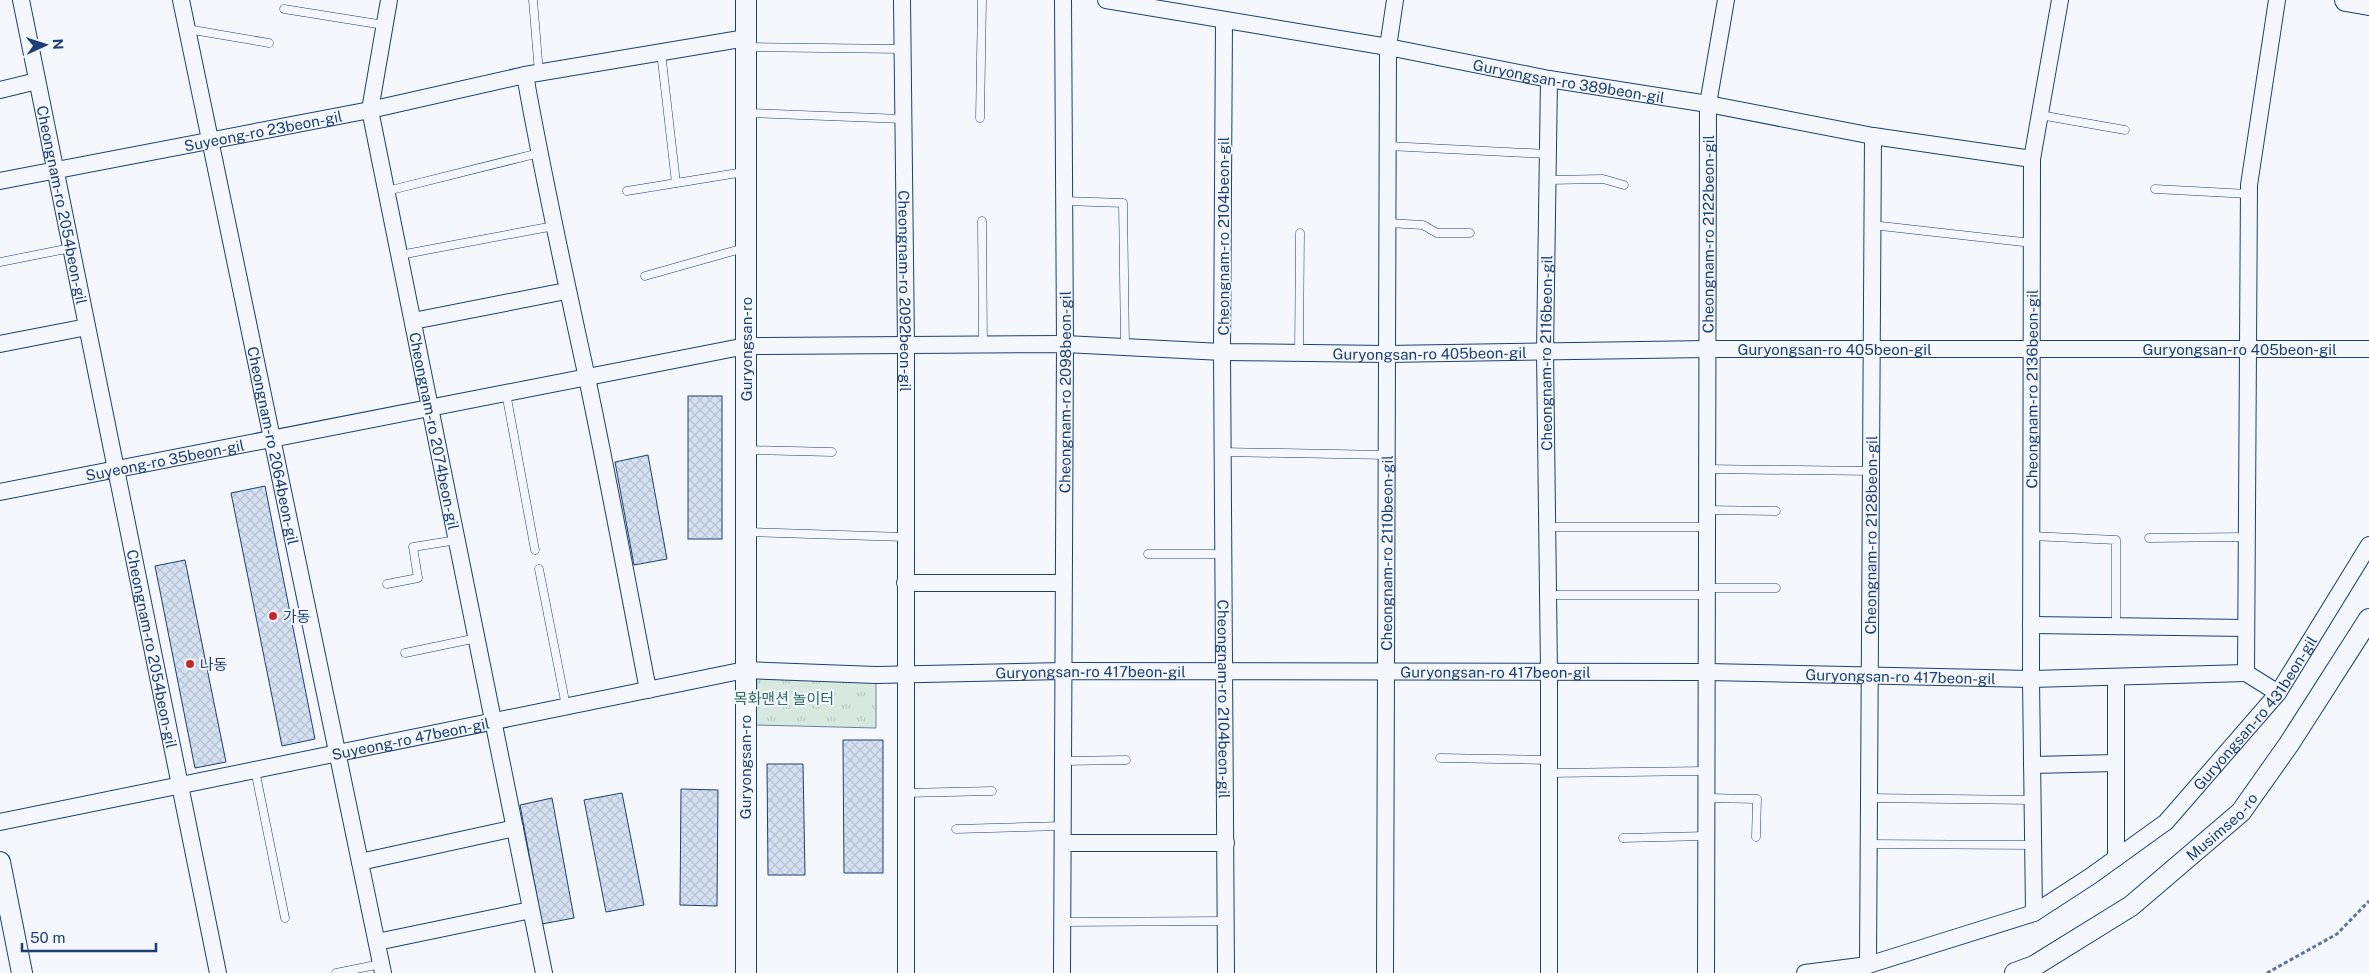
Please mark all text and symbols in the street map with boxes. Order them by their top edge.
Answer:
north arrow [20,20,70,70]
text: N [50,38,66,50]
street label: Guryongsan-ro 389beon-gil [1472,56,1666,106]
street label: Cheongnam-ro 2054beon-gil [34,104,91,306]
street label: Suyeong-ro 23beon-gil [183,107,344,154]
street label: Cheongnam-ro 2122beon-gil [1699,135,1716,333]
street label: Cheongnam-ro 2104beon-gil [1215,137,1232,335]
street label: Cheongnam-ro 2092beon-gil [896,190,915,392]
street label: Cheongnam-ro 2116beon-gil [1536,255,1555,451]
street label: Cheongnam-ro 2136beon-gil [2023,289,2040,489]
street label: Cheongnam-ro 2098beon-gil [1056,291,1074,493]
street label: Guryongsan-ro [738,297,755,401]
street label: Cheongnam-ro 2074beon-gil [406,331,463,531]
street label: Guryongsan-ro 405beon-gil [1737,341,1932,358]
street label: Guryongsan-ro 405beon-gil [2142,341,2337,358]
street label: Guryongsan-ro 405beon-gil [1332,343,1527,363]
street label: Cheongnam-ro 2064beon-gil [245,345,302,546]
street label: Cheongnam-ro 2128beon-gil [1861,435,1880,635]
street label: Suyeong-ro 35beon-gil [84,436,246,484]
street label: Cheongnam-ro 2110beon-gil [1378,455,1395,651]
street label: Cheongnam-ro 2054beon-gil [124,548,181,750]
street label: Cheongnam-ro 2104beon-gil [1215,599,1233,799]
place label: 가동 [283,608,311,625]
marker: 가동 [267,610,279,622]
street label: Guryongsan-ro 431beon-gil [2190,632,2320,793]
place label: 나동 [200,656,228,673]
marker: 나동 [184,658,196,670]
street label: Guryongsan-ro 417beon-gil [995,662,1186,681]
street label: Guryongsan-ro 417beon-gil [1400,663,1591,680]
street label: Guryongsan-ro 417beon-gil [1805,666,1996,687]
park label: 목화맨션 놀이터 [734,690,834,707]
street label: Suyeong-ro 47beon-gil [330,714,491,763]
street label: Guryongsan-ro [737,715,754,819]
street label: Musimseo-ro [2183,790,2260,864]
scale bar [22,920,156,952]
text: 50 m [30,929,65,946]

